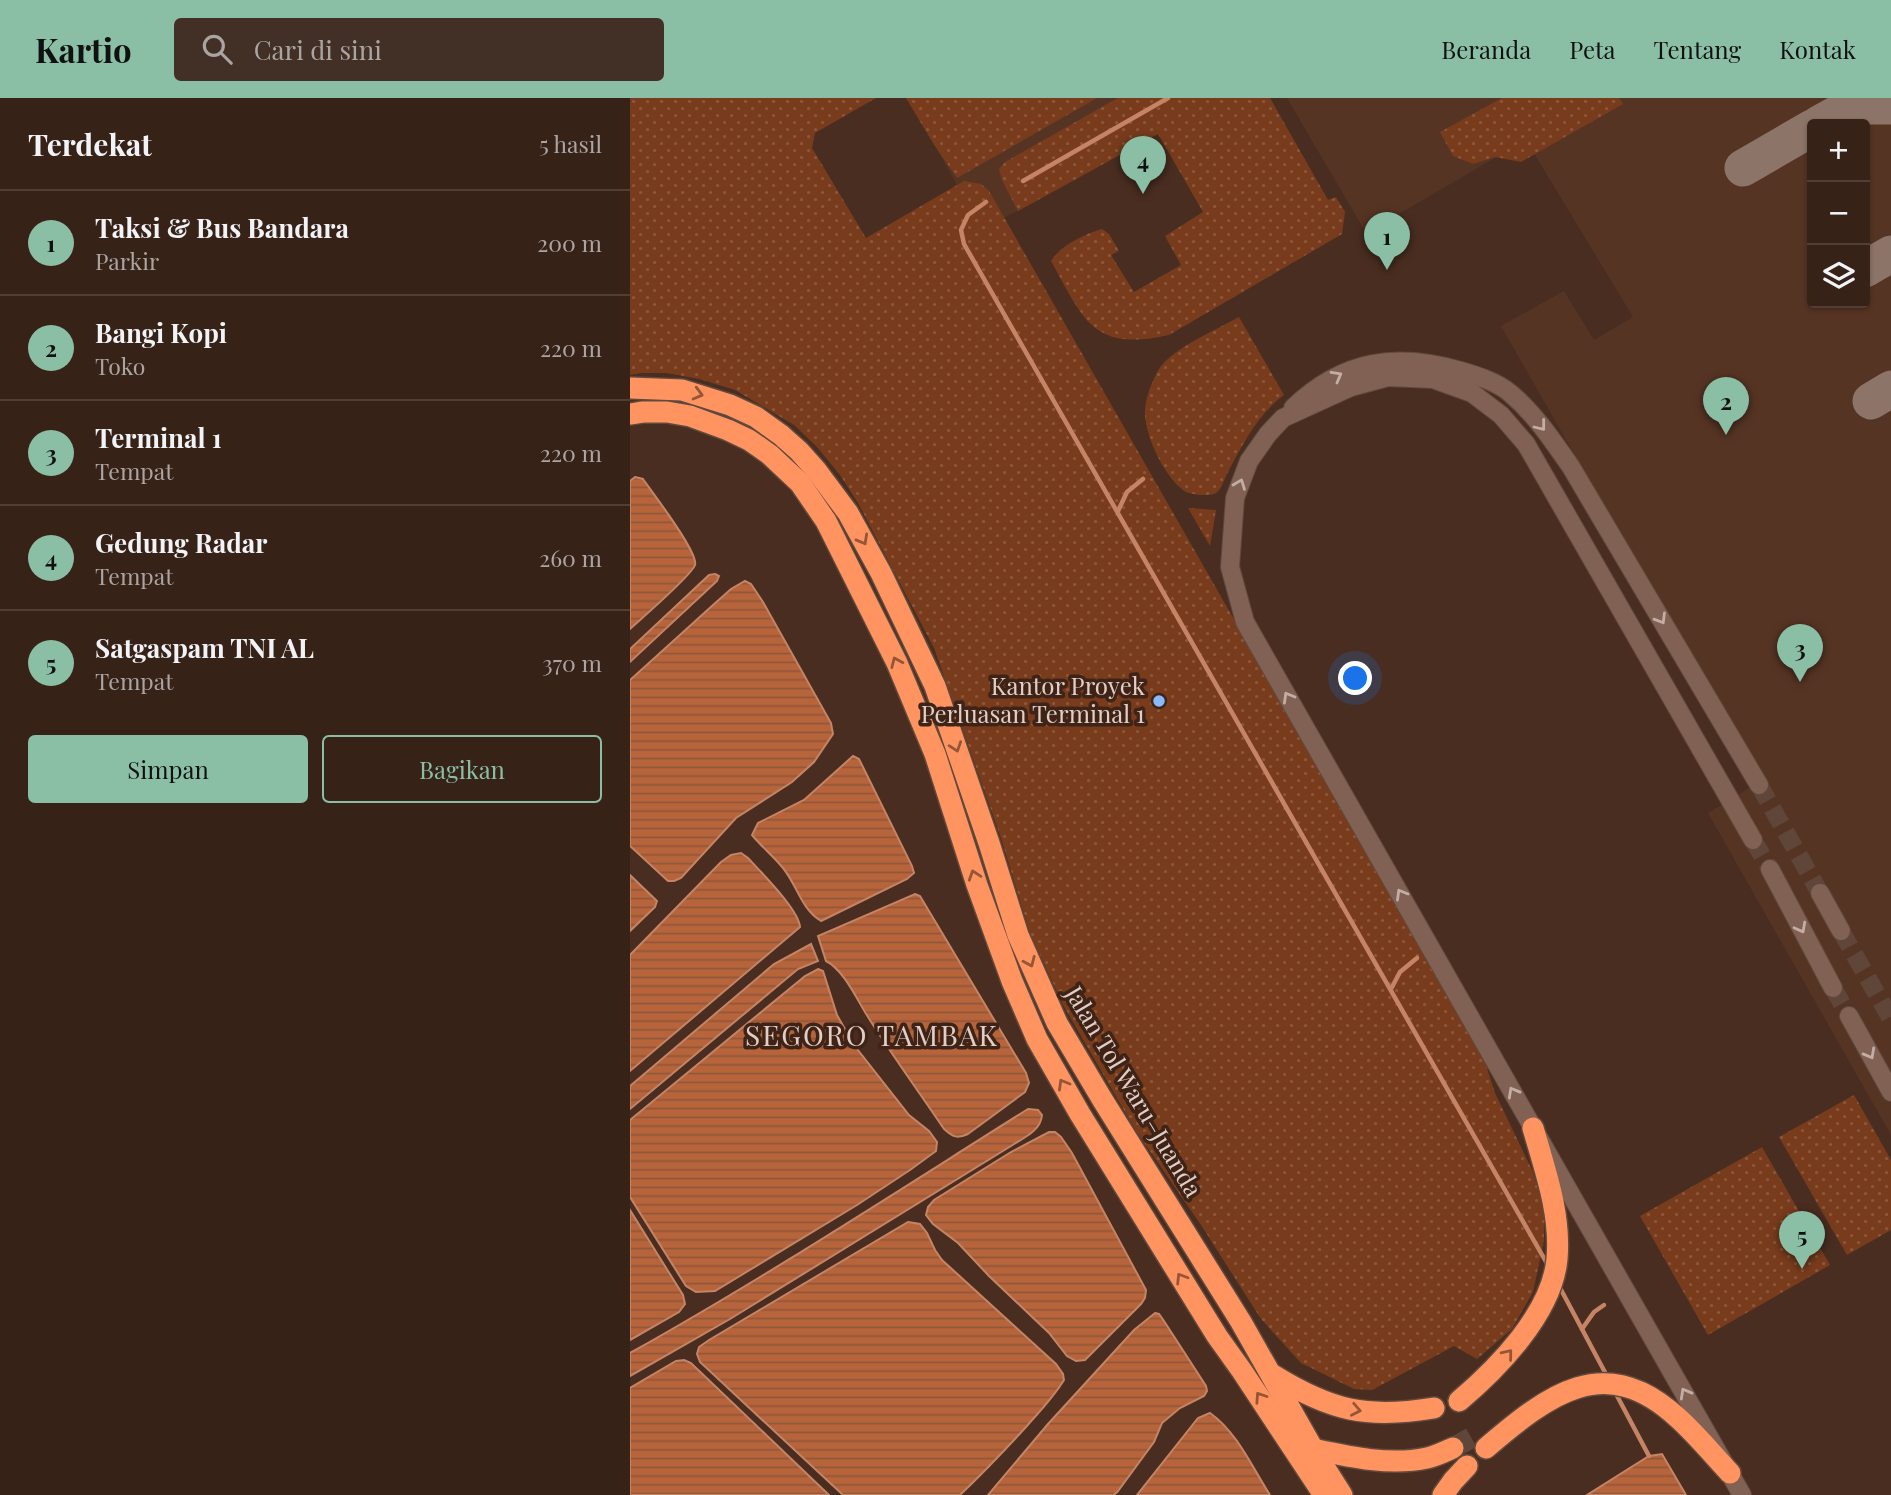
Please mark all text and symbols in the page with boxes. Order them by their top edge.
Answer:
search box [174,18,664,81]
text: Kartio [35,27,132,71]
icon: search [198,30,236,68]
text: Cari di sini [254,32,382,67]
text: Beranda [1441,33,1531,65]
text: Peta [1569,33,1616,65]
text: Tentang [1654,33,1741,65]
text: Kontak [1779,33,1856,65]
map controls [1807,119,1870,308]
button: + [1807,119,1870,182]
text: Terdekat [28,124,152,164]
text: 5 hasil [539,128,602,159]
pin: 4 [1120,136,1166,194]
button: − [1807,182,1870,245]
text: Taksi & Bus Bandara [95,210,349,245]
pin: 1 [1364,212,1410,270]
text: 1 [47,227,55,258]
text: 200 m [537,227,602,258]
text: Parkir [95,245,159,276]
button: layers [1807,245,1870,308]
text: Bangi Kopi [95,315,227,350]
text: 2 [45,332,57,363]
text: 220 m [540,332,602,363]
text: Toko [95,350,145,381]
one-way arrow [1329,371,1342,385]
pin: 2 [1703,377,1749,435]
one-way arrow [691,386,703,400]
one-way arrow [1533,418,1546,430]
text: Terminal 1 [95,420,222,455]
text: 3 [45,437,57,468]
text: 220 m [540,437,602,468]
text: Tempat [95,455,173,486]
one-way arrow [1232,479,1246,491]
text: Gedung Radar [95,525,267,560]
one-way arrow [855,533,868,545]
text: 4 [45,542,57,573]
text: 260 m [539,542,602,573]
text: Tempat [95,560,173,591]
one-way arrow [1653,611,1666,624]
pin: 3 [1777,624,1823,682]
text: Satgaspam TNI AL [95,630,314,665]
text: 5 [46,647,56,678]
text: 370 m [542,647,602,678]
one-way arrow [891,657,905,669]
your location [1338,661,1372,695]
text: Tempat [95,665,173,696]
place label: Kantor Proyek Perluasan Terminal 1 [921,669,1146,729]
one-way arrow [1283,692,1296,704]
marker: Kantor Proyek Perluasan Terminal 1 [1151,693,1167,709]
button: Simpan [28,735,308,803]
button: Bagikan [322,735,602,803]
one-way arrow [948,740,962,753]
one-way arrow [968,870,982,882]
one-way arrow [1396,889,1409,902]
one-way arrow [1793,921,1807,934]
one-way arrow [1022,955,1036,967]
street label: Jalan Tol Waru–Juanda [1058,979,1210,1202]
district label: SEGORO TAMBAK [745,1016,999,1053]
one-way arrow [1862,1046,1875,1059]
one-way arrow [1058,1079,1071,1092]
one-way arrow [1508,1087,1521,1100]
pin: 5 [1779,1211,1825,1269]
one-way arrow [1177,1273,1190,1286]
one-way arrow [1500,1349,1512,1362]
one-way arrow [1680,1388,1693,1400]
one-way arrow [1256,1392,1268,1405]
one-way arrow [1350,1402,1362,1417]

